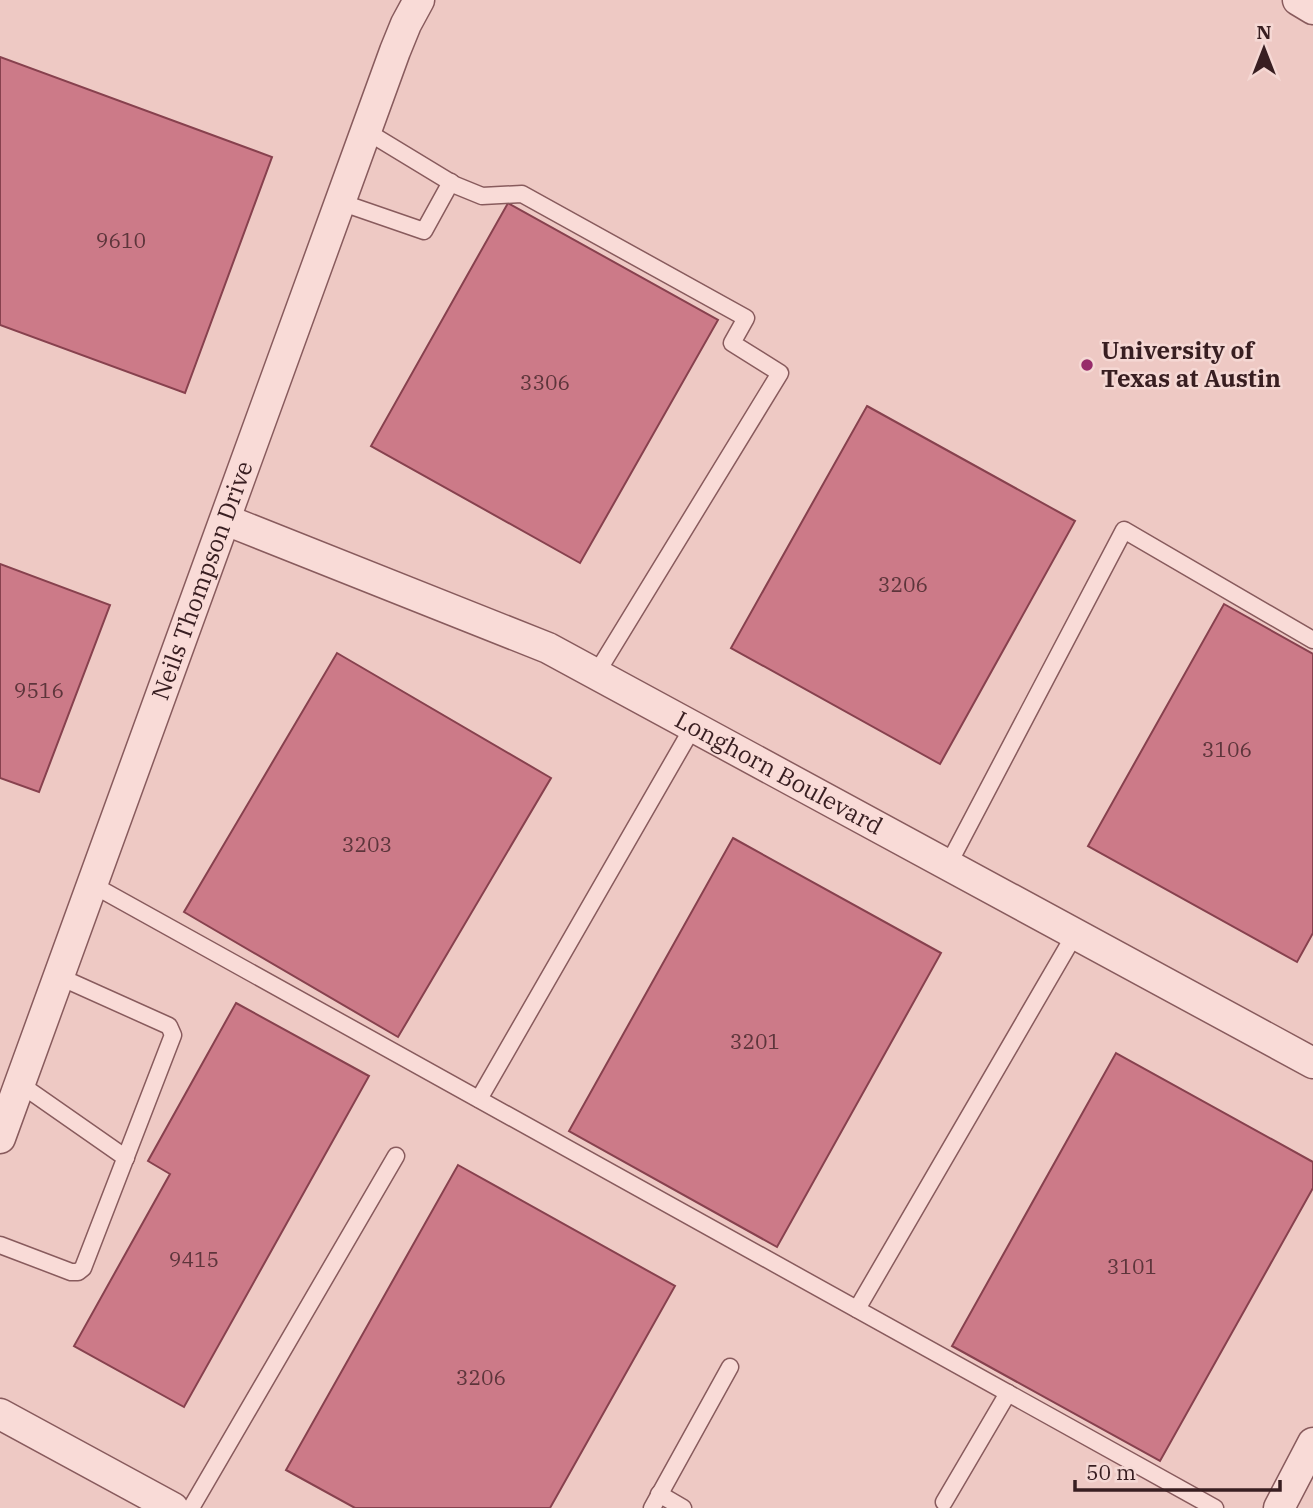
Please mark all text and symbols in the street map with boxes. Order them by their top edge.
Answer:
north arrow [1229,14,1299,84]
text: N [1256,20,1272,44]
house number: 9610 [96,226,146,254]
place label: University of Texas at Austin [1101,334,1281,394]
marker: University of Texas at Austin [1079,357,1095,373]
house number: 3306 [520,368,570,396]
street label: Neils Thompson Drive [144,456,260,704]
house number: 3206 [878,570,928,598]
house number: 9516 [14,676,64,704]
street label: Longhorn Boulevard [670,703,889,842]
house number: 3106 [1202,735,1252,763]
house number: 3203 [342,830,392,858]
house number: 3201 [730,1027,780,1055]
house number: 9415 [169,1245,219,1273]
house number: 3101 [1107,1252,1157,1280]
house number: 3206 [456,1363,506,1391]
scale bar [1075,1448,1280,1492]
text: 50 m [1086,1458,1136,1486]

